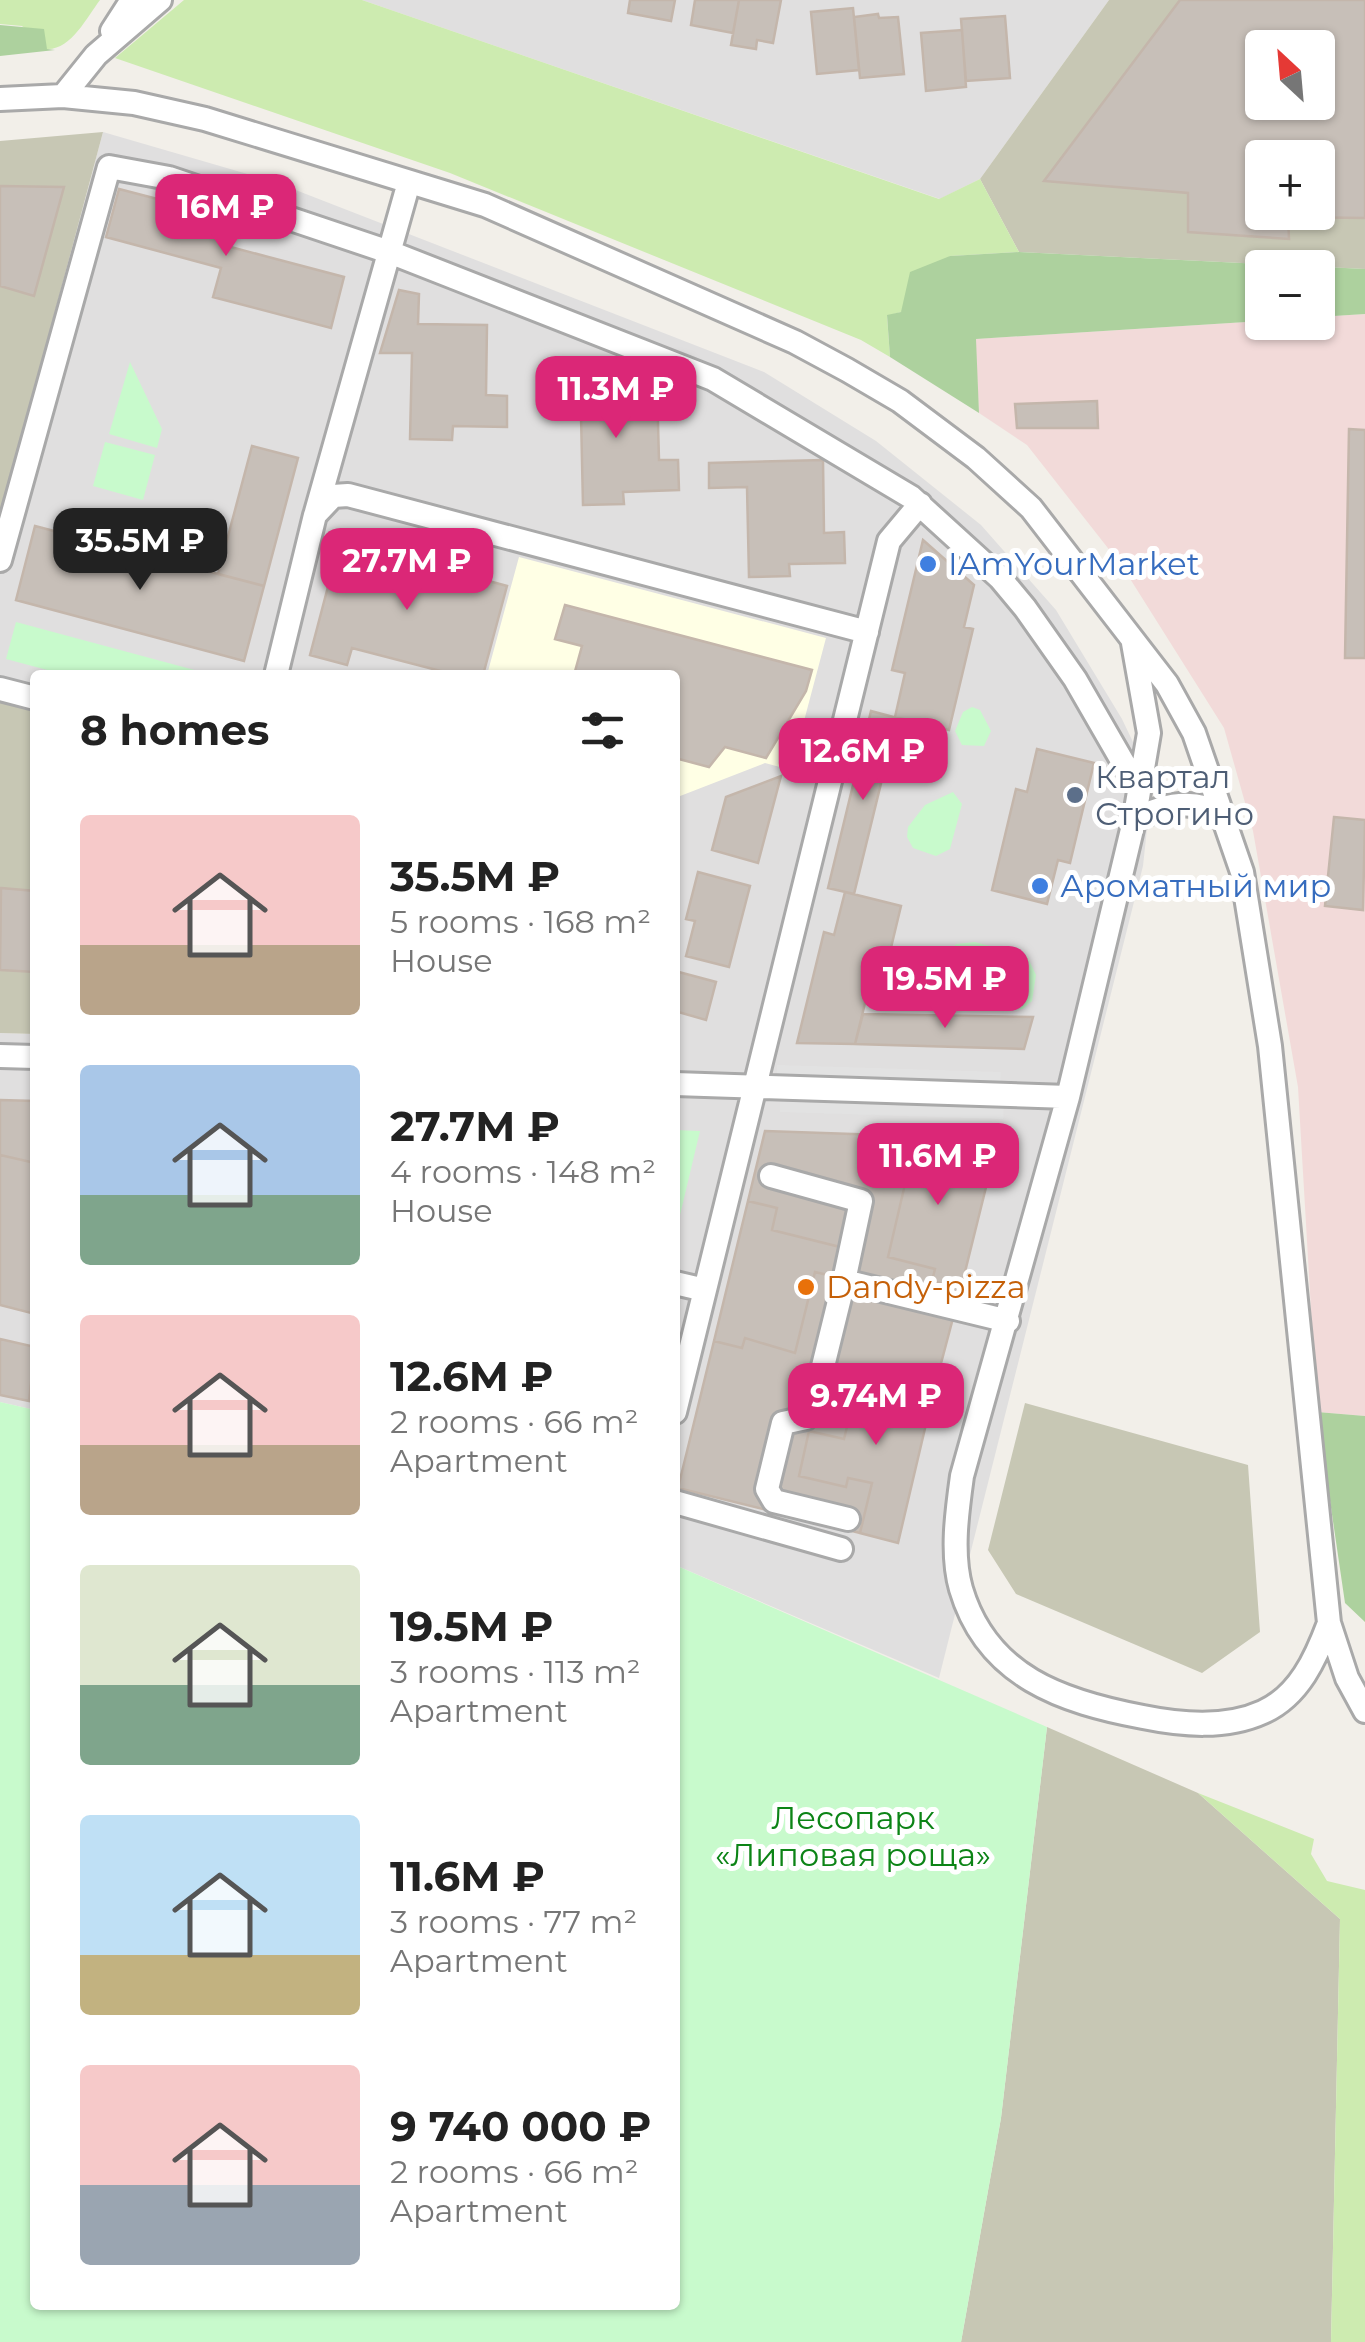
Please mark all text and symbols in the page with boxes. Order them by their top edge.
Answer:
north arrow [1245,30,1335,120]
map controls [1245,30,1335,340]
button: + [1245,140,1335,230]
pin: 16M ₽ [156,174,296,259]
text: 16M ₽ [177,187,275,226]
button: − [1245,250,1335,340]
pin: 11.3M ₽ [524,356,708,441]
text: 11.3M ₽ [557,369,675,408]
pin: 35.5M ₽ [48,508,232,593]
text: 35.5M ₽ [75,521,205,560]
pin: 27.7M ₽ [315,528,499,613]
text: 27.7M ₽ [342,541,472,580]
place label: IAmYourMarket [948,544,1200,583]
marker: IAmYourMarket [917,553,939,575]
icon: filters [575,703,630,758]
text: 8 homes [80,704,269,756]
pin: 12.6M ₽ [771,718,955,803]
text: 12.6M ₽ [801,731,925,770]
place label: Квартал Строгино [1095,757,1254,833]
marker: Квартал Строгино [1064,784,1086,806]
text: 35.5M ₽ [390,850,560,902]
icon: home [160,855,280,975]
place label: Ароматный мир [1060,866,1332,905]
marker: Ароматный мир [1029,875,1051,897]
text: 5 rooms · 168 m² [390,902,651,941]
text: House [390,941,493,980]
pin: 19.5M ₽ [853,946,1037,1031]
text: 19.5M ₽ [883,959,1007,998]
text: 27.7M ₽ [390,1100,560,1152]
icon: home [160,1105,280,1225]
pin: 11.6M ₽ [846,1123,1030,1208]
text: 11.6M ₽ [879,1136,997,1175]
text: 4 rooms · 148 m² [390,1152,656,1191]
text: House [390,1191,493,1230]
place label: Dandy-pizza [826,1267,1026,1306]
marker: Dandy-pizza [795,1276,817,1298]
text: 12.6M ₽ [390,1350,553,1402]
icon: home [160,1355,280,1475]
pin: 9.74M ₽ [784,1363,968,1448]
text: 9.74M ₽ [810,1376,942,1415]
text: 2 rooms · 66 m² [390,1402,639,1441]
text: Apartment [390,1441,568,1480]
text: 19.5M ₽ [390,1600,553,1652]
icon: home [160,1605,280,1725]
text: 3 rooms · 113 m² [390,1652,641,1691]
text: Apartment [390,1691,568,1730]
park label: Лесопарк «Липовая роща» [715,1798,991,1874]
text: 11.6M ₽ [390,1850,545,1902]
icon: home [160,1855,280,1975]
text: 3 rooms · 77 m² [390,1902,637,1941]
text: Apartment [390,1941,568,1980]
text: 9 740 000 ₽ [390,2100,651,2152]
icon: home [160,2105,280,2225]
text: 2 rooms · 66 m² [390,2152,639,2191]
text: Apartment [390,2191,568,2230]

